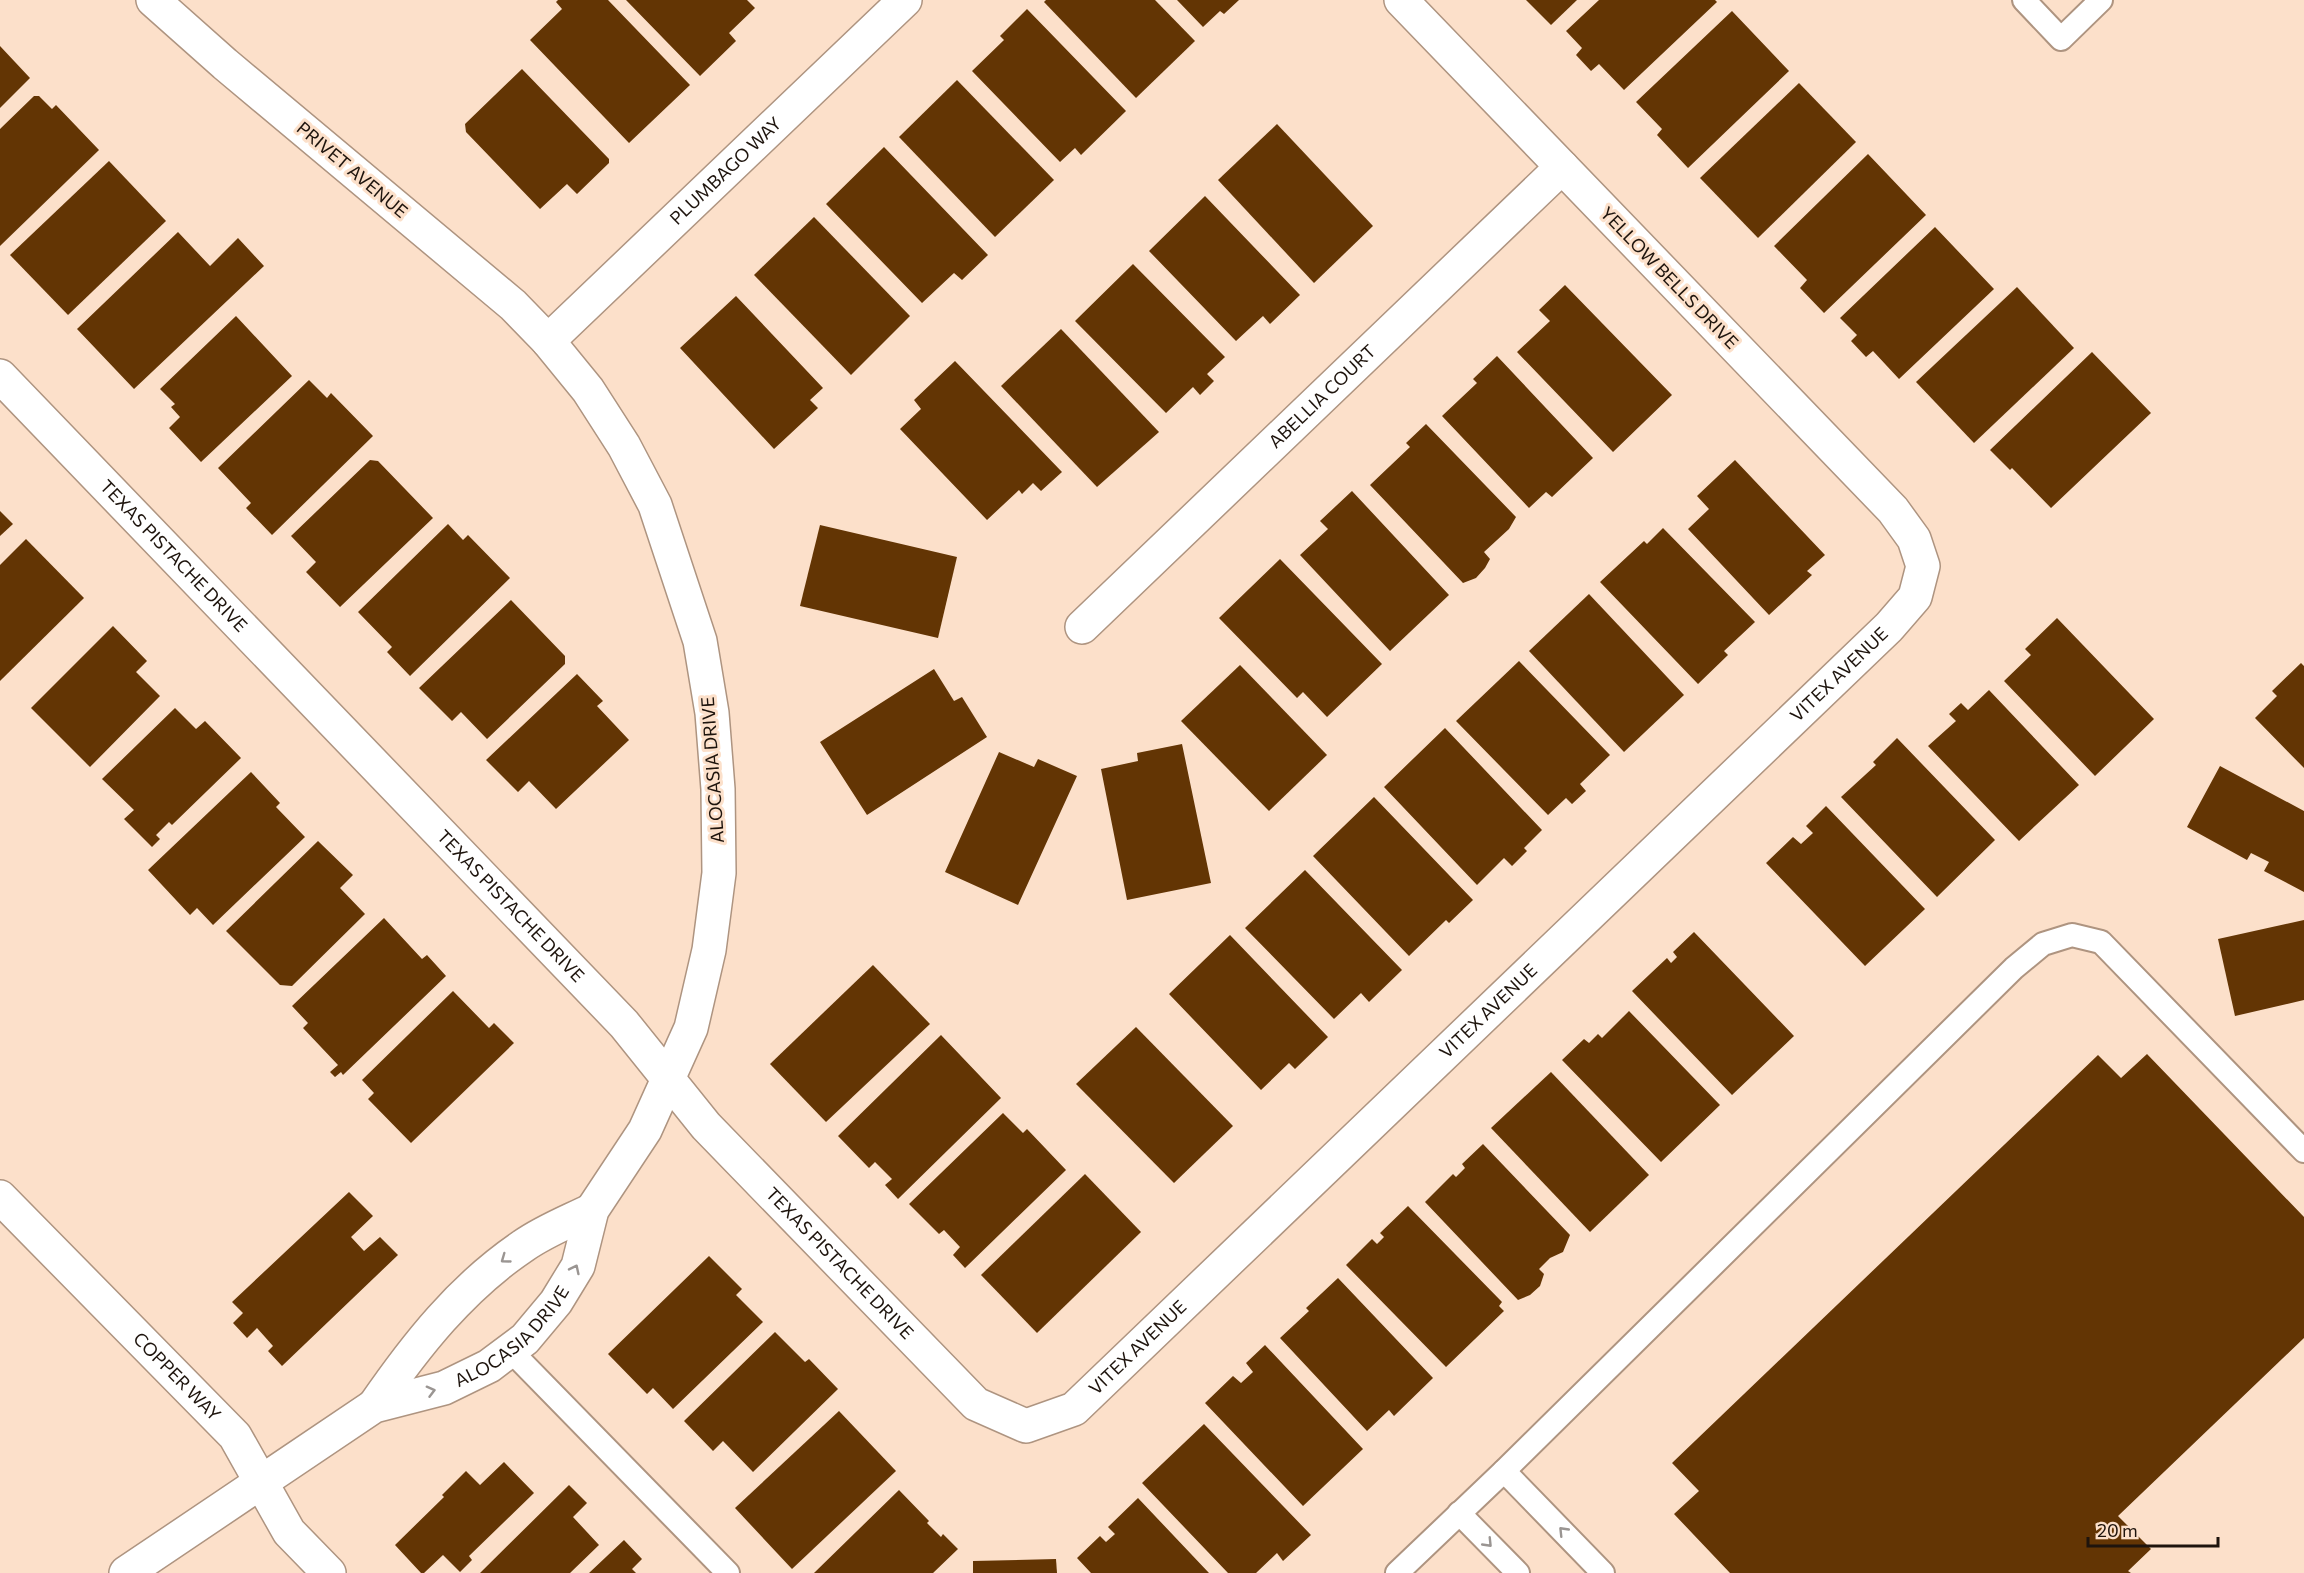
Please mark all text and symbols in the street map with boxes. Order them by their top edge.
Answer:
street label: PLUMBAGO WAY [665,112,786,229]
street label: PRIVET AVENUE [293,116,413,222]
street label: YELLOW BELLS DRIVE [1596,202,1743,353]
street label: ABELLIA COURT [1264,340,1380,452]
street label: TEXAS PISTACHE DRIVE [96,475,252,636]
street label: VITEX AVENUE [1785,622,1892,726]
street label: ALOCASIA DRIVE [696,696,728,844]
street label: TEXAS PISTACHE DRIVE [433,825,589,986]
street label: VITEX AVENUE [1434,959,1541,1062]
street label: TEXAS PISTACHE DRIVE [762,1182,919,1343]
one-way arrow [500,1252,511,1263]
one-way arrow [568,1264,579,1275]
street label: ALOCASIA DRIVE [451,1281,573,1391]
street label: VITEX AVENUE [1084,1295,1191,1399]
street label: COPPER WAY [129,1327,226,1425]
one-way arrow [425,1386,436,1398]
scale bar [2088,1510,2218,1548]
text: 20 m [2097,1519,2138,1541]
one-way arrow [1559,1527,1570,1538]
one-way arrow [1481,1535,1492,1546]

